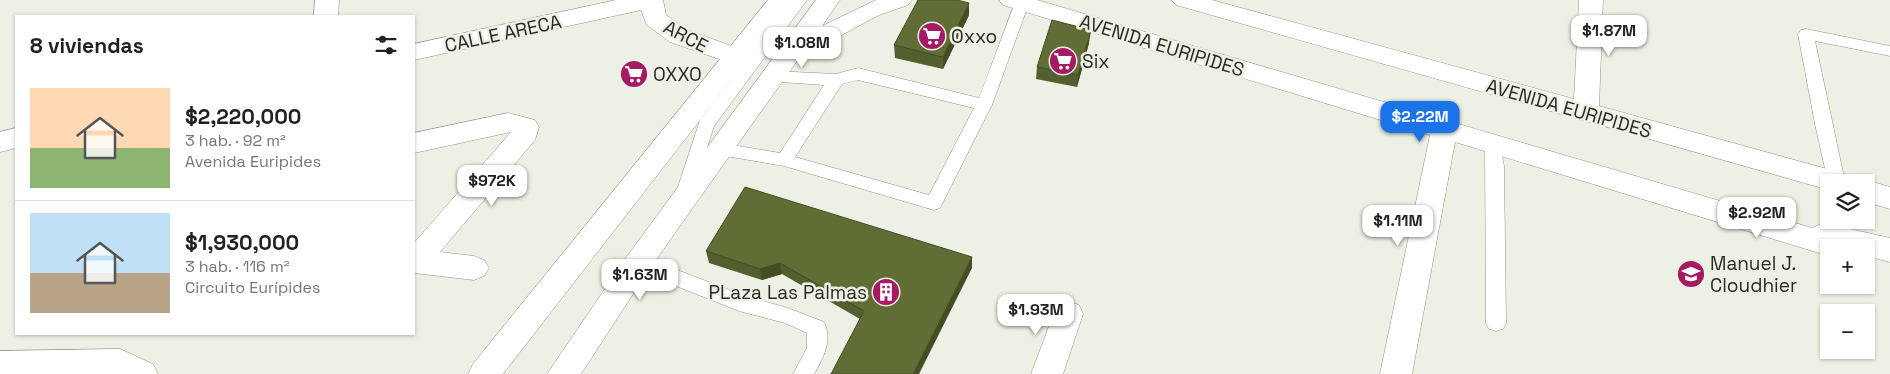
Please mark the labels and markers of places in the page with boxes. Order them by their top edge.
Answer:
pin: $1.87M [1568,15,1650,57]
supermarket icon: Oxxo [917,21,947,51]
place label: Oxxo [951,24,997,49]
pin: $1.08M [761,27,843,69]
supermarket icon: Six [1048,46,1078,76]
place label: Six [1082,49,1110,74]
supermarket icon: OXXO [619,59,649,89]
place label: OXXO [653,62,702,87]
pin: $2.22M [1379,100,1461,143]
pin: $972K [457,164,527,207]
pin: $2.92M [1716,196,1798,239]
pin: $1.11M [1357,204,1439,247]
place label: Manuel J. Cloudhier [1710,251,1797,298]
pin: $1.63M [599,258,681,301]
school or university icon: Manuel J. Cloudhier [1676,259,1706,289]
building icon: PLaza Las Palmas [871,277,901,307]
place label: PLaza Las Palmas [709,280,867,305]
pin: $1.93M [995,294,1077,336]

